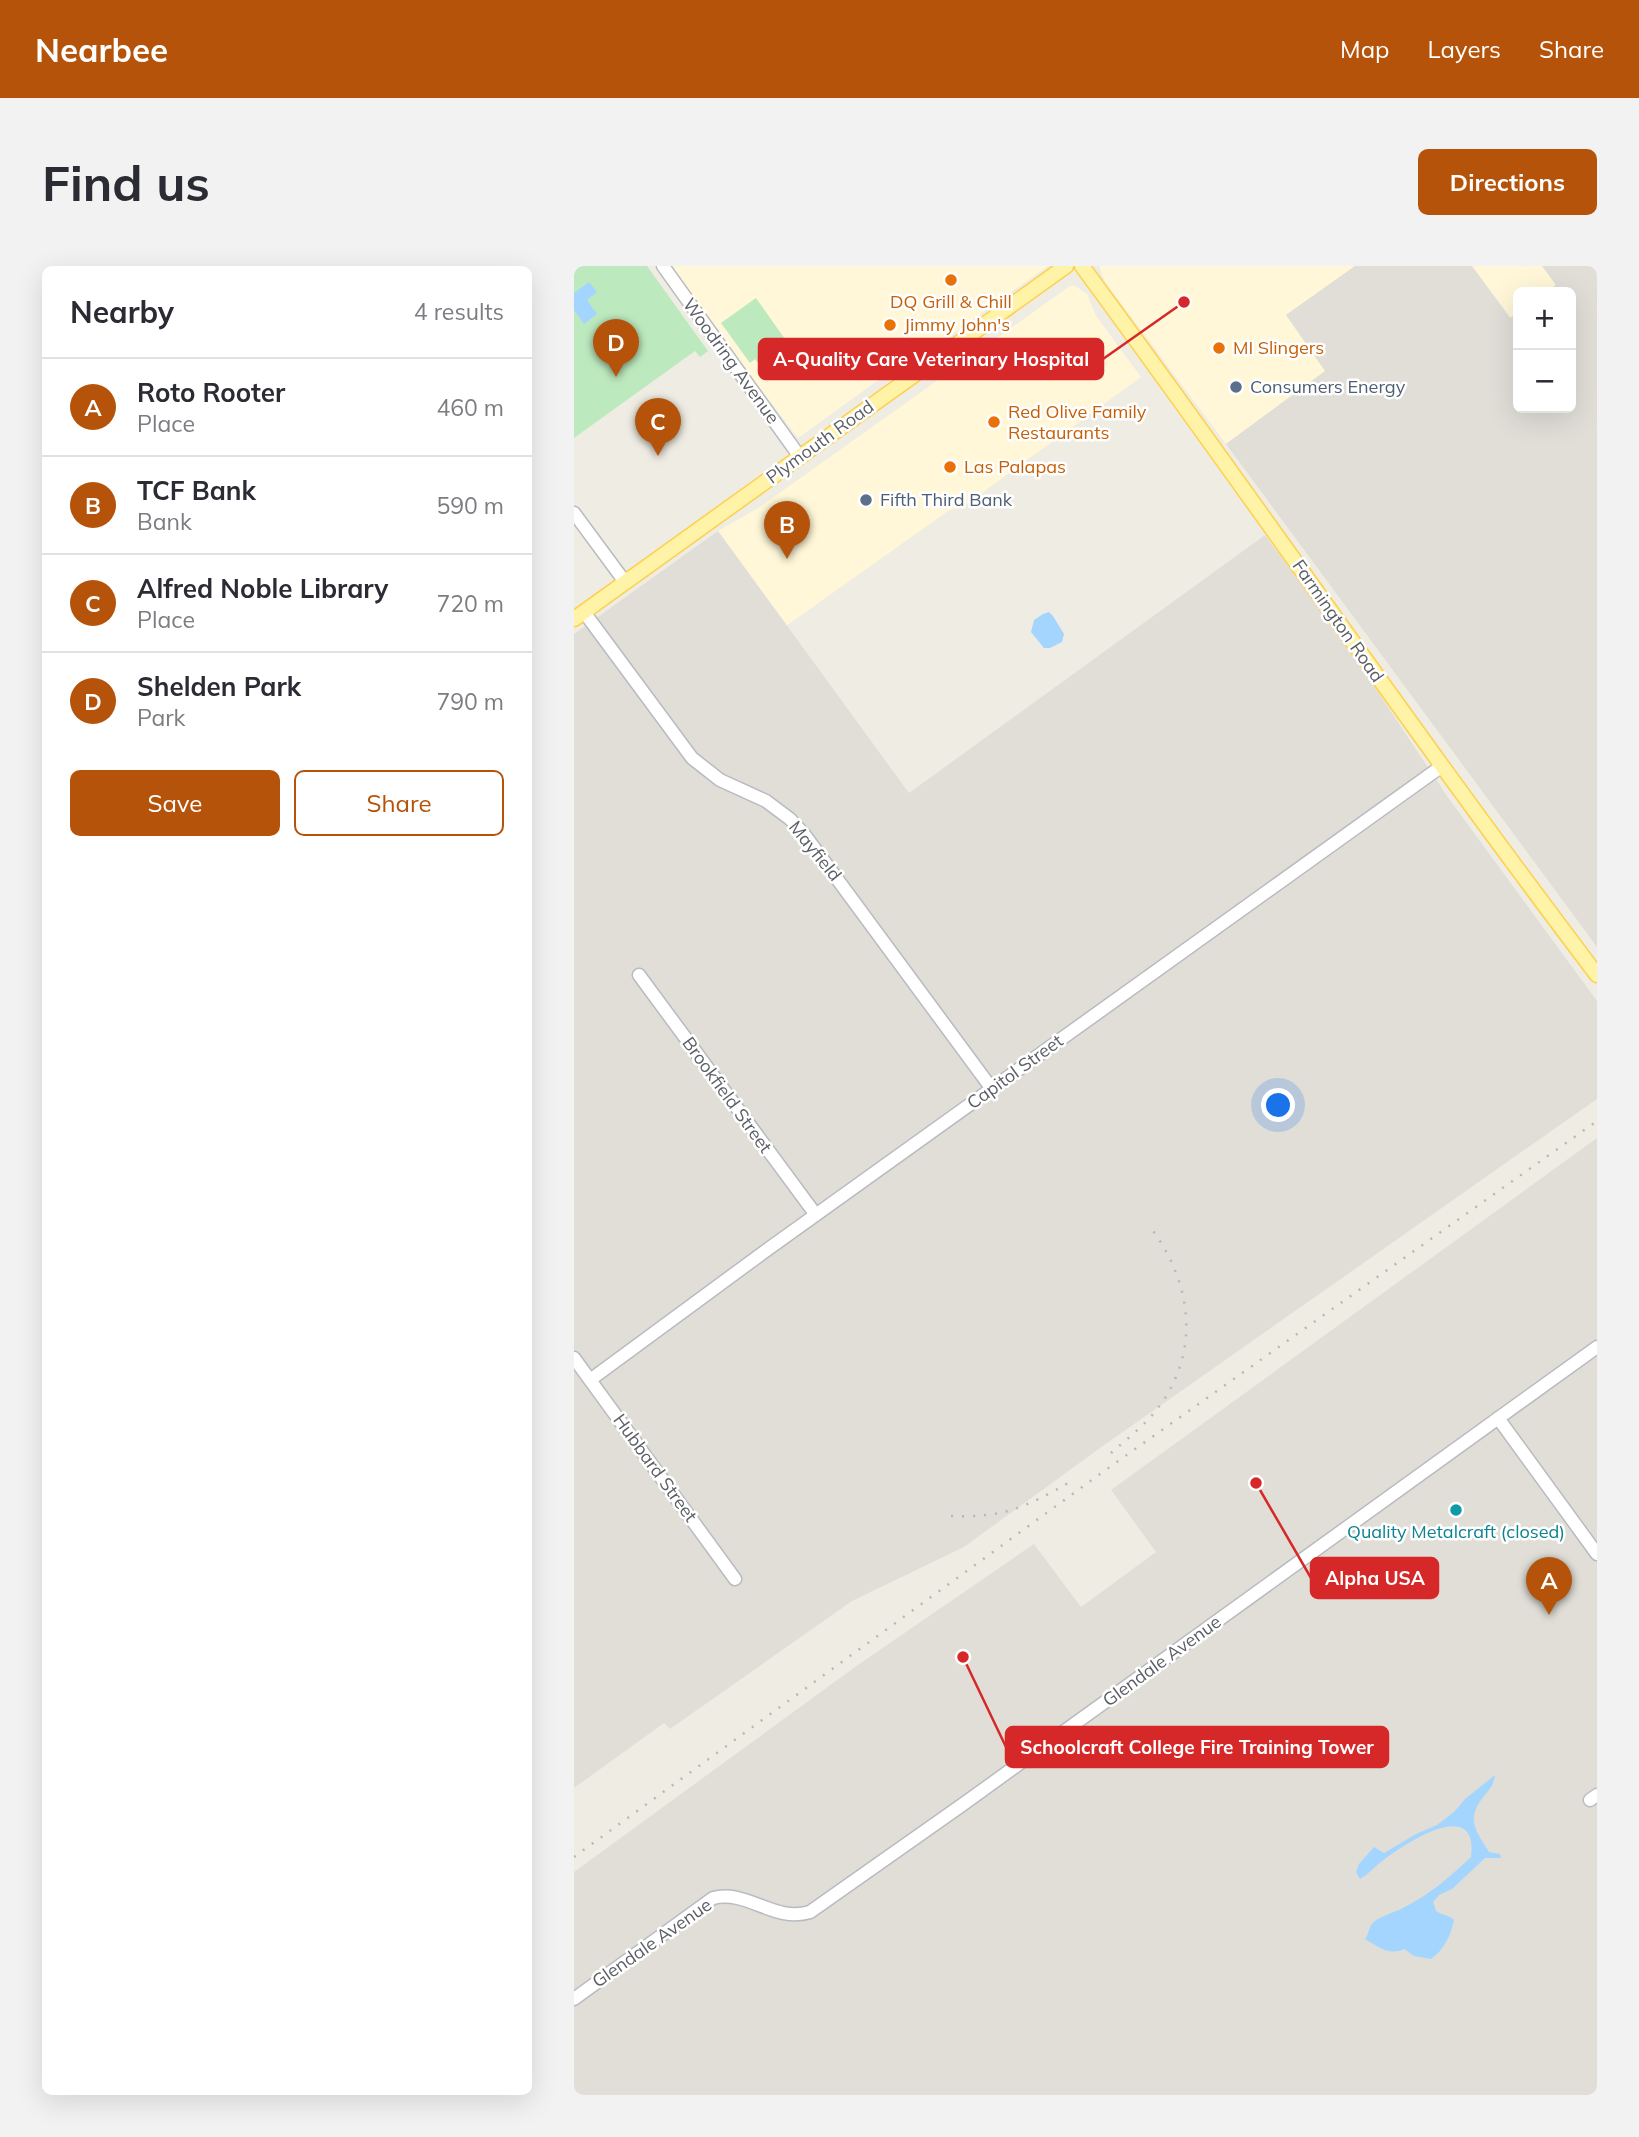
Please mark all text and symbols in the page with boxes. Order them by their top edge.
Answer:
text: Nearbee [35,29,168,70]
text: Map [1340,34,1389,64]
text: Layers [1427,34,1501,64]
text: Share [1539,34,1604,64]
button: Directions [1418,149,1597,215]
text: Find us [42,152,210,213]
marker: DQ Grill & Chill [943,272,959,288]
map controls [1513,287,1576,413]
button: + [1513,287,1576,350]
place label: DQ Grill & Chill [890,290,1012,313]
text: Nearby [70,293,174,331]
street label: Woodring Avenue [678,293,785,428]
text: 4 results [414,297,504,326]
place label: Jimmy John's [904,313,1010,336]
marker: Jimmy John's [882,317,898,333]
pin: D [593,319,639,377]
place label: MI Slingers [1233,336,1324,359]
callout: A-Quality Care Veterinary Hospital [759,339,1103,379]
marker: MI Slingers [1211,340,1227,356]
text: A-Quality Care Veterinary Hospital [773,347,1089,371]
button: − [1513,350,1576,413]
place label: Consumers Energy [1250,375,1406,398]
text: Roto Rooter [137,376,285,409]
marker: Consumers Energy [1228,379,1244,395]
text: A [84,393,102,422]
text: 460 m [436,393,504,422]
street label: Plymouth Road [761,395,878,488]
pin: C [635,398,681,456]
place label: Red Olive Family Restaurants [1008,400,1147,444]
text: Place [137,409,195,438]
marker: Red Olive Family Restaurants [986,414,1002,430]
place label: Las Palapas [964,455,1066,478]
marker: Las Palapas [942,459,958,475]
text: TCF Bank [137,474,256,507]
place label: Fifth Third Bank [880,488,1013,511]
text: B [85,491,101,520]
text: 590 m [436,491,504,520]
marker: Fifth Third Bank [858,492,874,508]
pin: B [764,501,810,559]
text: Bank [137,507,192,536]
street label: Farmington Road [1288,555,1389,686]
text: Alfred Noble Library [137,572,388,605]
text: C [85,589,101,618]
text: 720 m [436,589,504,618]
text: Place [137,605,195,634]
text: Shelden Park [137,670,301,703]
text: D [84,687,102,716]
text: 790 m [436,687,504,716]
text: Park [137,703,185,732]
button: Save [70,770,280,836]
button: Share [294,770,504,836]
street label: Mayfield [784,816,847,886]
street label: Capitol Street [962,1029,1067,1114]
street label: Brookfield Street [677,1032,777,1157]
your location [1261,1088,1295,1122]
street label: Hubbard Street [608,1409,702,1526]
marker: Quality Metalcraft (closed) [1448,1502,1464,1518]
place label: Quality Metalcraft (closed) [1347,1520,1565,1543]
pin: A [1526,1557,1572,1615]
callout: Alpha USA [1311,1558,1438,1598]
text: Alpha USA [1325,1566,1426,1590]
street label: Glendale Avenue [1098,1610,1225,1711]
callout: Schoolcraft College Fire Training Tower [1006,1727,1388,1767]
text: Schoolcraft College Fire Training Tower [1020,1735,1374,1759]
street label: Glendale Avenue [587,1893,716,1992]

